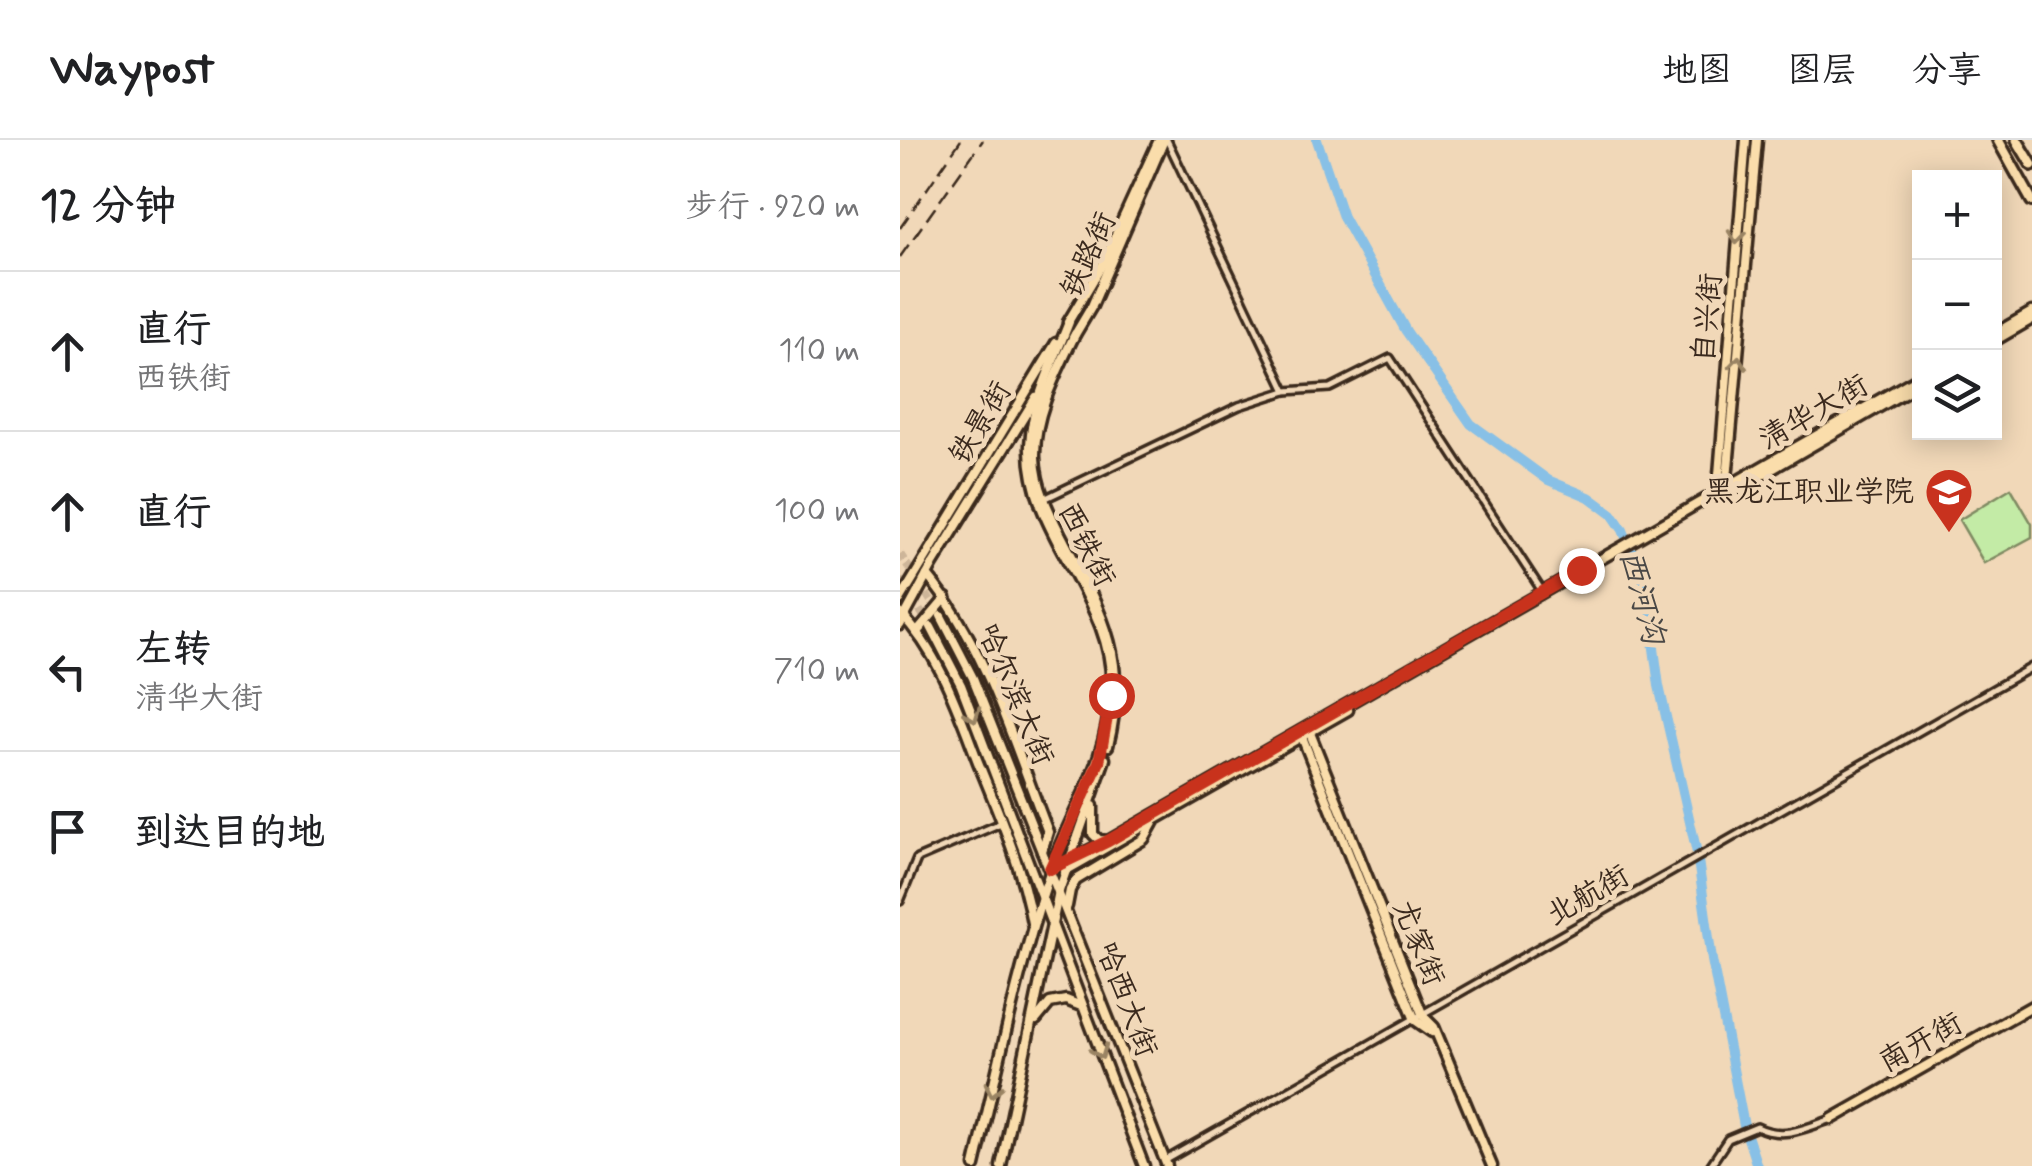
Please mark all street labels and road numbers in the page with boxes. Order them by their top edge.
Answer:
street label: 铁路街 [1052,206,1126,304]
street label: 自兴街 [1685,271,1731,365]
street label: 清华大街 [1752,366,1876,460]
street label: 铁景街 [941,374,1021,472]
street label: 西铁街 [1048,496,1124,594]
street label: 哈尔滨大街 [968,618,1062,772]
street label: 北航街 [1539,857,1637,935]
street label: 尤家街 [1383,894,1453,992]
street label: 哈西大街 [1086,937,1166,1063]
street label: 南开街 [1872,1004,1970,1082]

